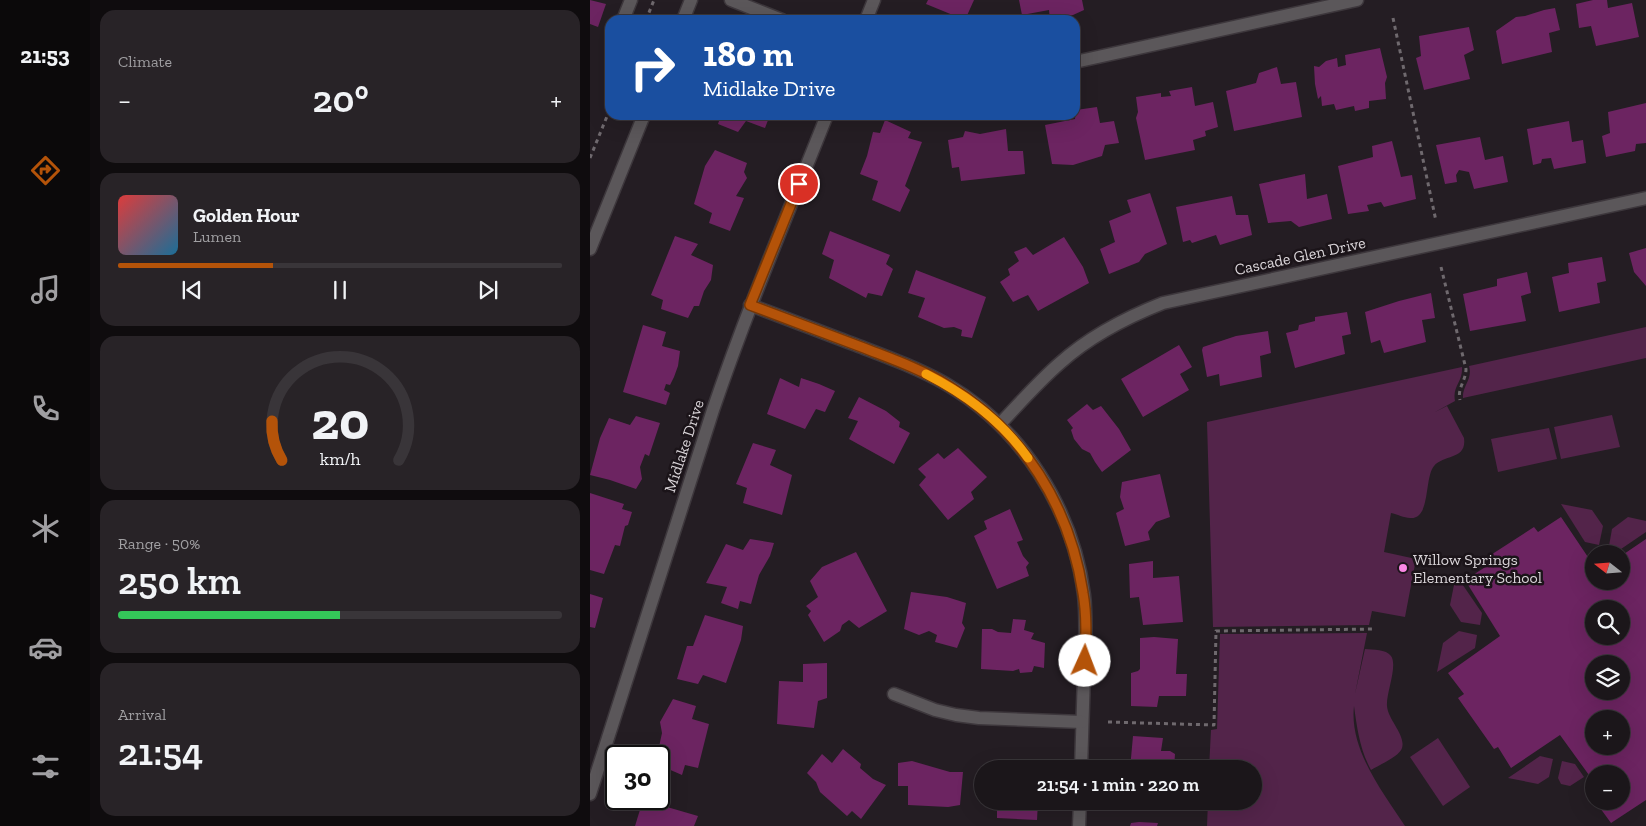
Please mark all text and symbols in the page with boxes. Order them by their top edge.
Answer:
text: 180 m [703,33,793,75]
icon: right [620,35,685,100]
text: 21:53 [20,42,70,69]
text: Climate [118,52,172,71]
text: Midlake Drive [703,75,835,102]
text: 20° [313,76,369,122]
text: − [118,84,131,117]
text: + [550,84,562,117]
icon: directions [28,153,63,188]
pin [778,163,820,205]
icon: arrive [785,170,813,198]
text: Golden Hour [193,204,300,227]
text: Lumen [193,227,241,246]
street label: Cascade Glen Drive [1233,233,1367,279]
icon: music [28,272,63,307]
icon: previous [178,276,206,304]
icon: pause [326,276,354,304]
icon: next [474,276,502,304]
text: 20 [311,390,369,452]
icon: phone [28,391,63,426]
street label: Midlake Drive [660,397,708,495]
text: km/h [320,448,360,470]
icon: climate [28,511,63,546]
text: Range · 50% [118,534,200,553]
north arrow [1585,545,1630,590]
map controls [1585,545,1630,810]
place label: Willow Springs Elementary School [1413,550,1542,587]
text: 250 km [118,558,241,604]
marker: Willow Springs Elementary School [1397,562,1409,574]
button: search [1585,600,1630,645]
icon: car [28,630,63,665]
position arrow [1058,634,1110,686]
button: layers [1585,655,1630,700]
text: Arrival [118,705,166,724]
button: + [1585,710,1630,755]
text: 21:54 [118,729,203,775]
speed limit sign: 30 [605,745,670,810]
icon: filters [28,749,63,784]
button: − [1585,765,1630,810]
text: 21:54 · 1 min · 220 m [1037,773,1199,796]

